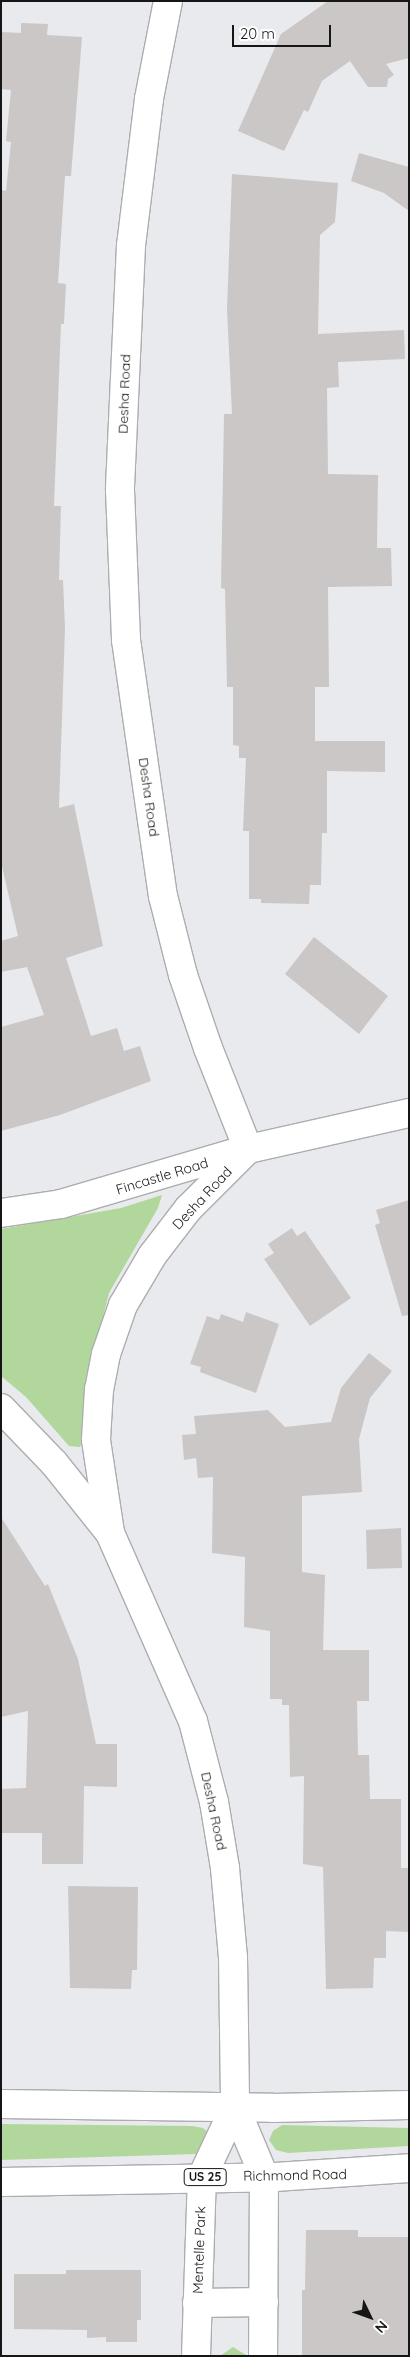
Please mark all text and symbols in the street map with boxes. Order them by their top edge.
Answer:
scale bar [235,15,334,47]
text: 20 m [240,24,275,43]
street label: Desha Road [114,354,134,434]
street label: Desha Road [135,756,163,838]
street label: Fincastle Road [114,1154,210,1198]
street label: Desha Road [169,1163,235,1233]
street label: Desha Road [198,1770,230,1852]
street label: Richmond Road [243,2166,347,2184]
road number: US 25 [182,2168,228,2186]
street label: Mentelle Park [189,2206,209,2294]
north arrow [345,2292,395,2342]
text: N [371,2317,391,2337]

